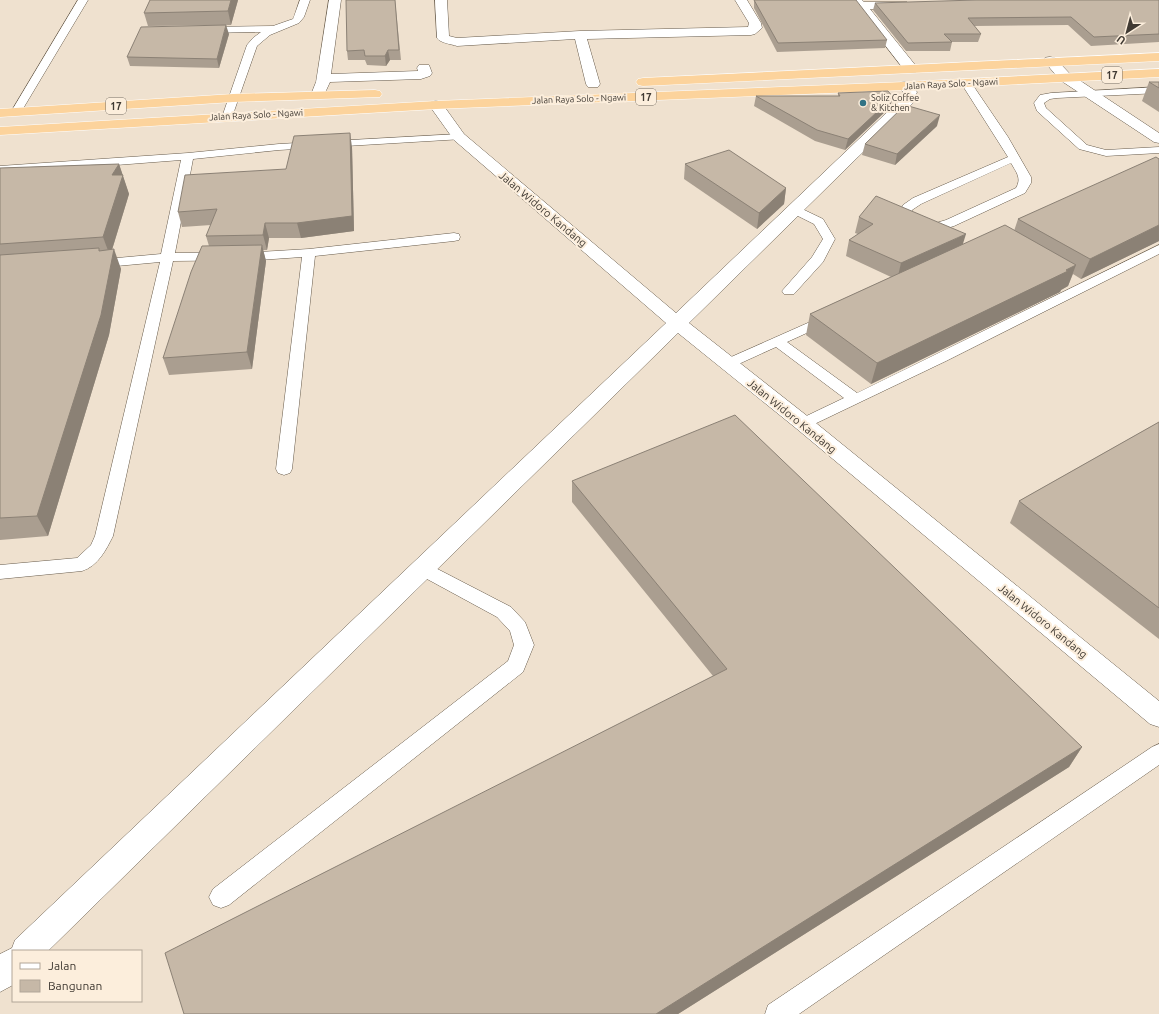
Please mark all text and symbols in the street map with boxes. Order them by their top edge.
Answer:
north arrow [1107,12,1147,52]
text: U [1114,33,1128,47]
road number: 17 [1102,67,1122,83]
street label: Jalan Raya Solo - Ngawi [904,77,998,91]
road number: 17 [636,89,656,105]
street label: Jalan Raya Solo - Ngawi [532,92,626,106]
place label: Soliz Coffee & Kitchen [871,93,919,113]
road number: 17 [106,98,126,114]
marker: Soliz Coffee & Kitchen [858,98,868,108]
street label: Jalan Raya Solo - Ngawi [209,108,303,122]
street label: Jalan Widoro Kandang [497,169,589,249]
street label: Jalan Widoro Kandang [745,376,839,456]
street label: Jalan Widoro Kandang [996,581,1090,661]
legend [12,950,142,1002]
text: Jalan [48,959,76,972]
text: Bangunan [48,979,102,992]

